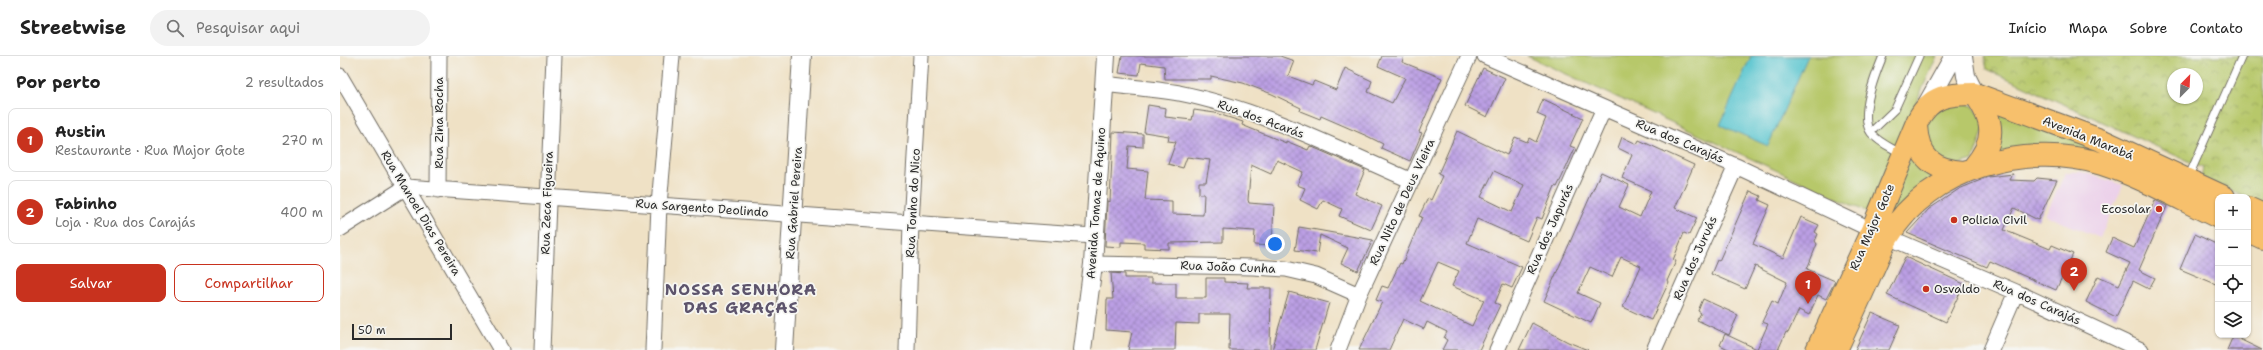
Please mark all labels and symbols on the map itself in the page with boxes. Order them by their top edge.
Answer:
north arrow [2167,68,2203,104]
street label: Rua Zina Rocha [431,77,447,169]
street label: Rua dos Acarás [1215,96,1307,142]
street label: Avenida Marabá [2040,112,2136,164]
street label: Rua dos Carajás [1633,115,1727,167]
street label: Avenida Tomaz de Aquino [1083,127,1109,279]
street label: Rua Nito de Deus Vieira [1366,136,1439,268]
street label: Rua Gabriel Pereira [782,146,806,260]
street label: Rua Manoel Dias Pereira [377,148,465,279]
street label: Rua Tonho do Nico [902,148,924,258]
street label: Rua Zeca Figueira [537,151,557,255]
street label: Rua dos Japurás [1523,181,1577,277]
street label: Rua Major Gote [1846,181,1898,273]
street label: Rua Sargento Deolindo [635,195,769,221]
place label: Ecosolar [2101,201,2151,217]
marker: Ecosolar [2154,204,2164,214]
place label: Policia Civil [1962,212,2027,228]
street label: Rua dos Juruás [1669,213,1721,303]
marker: Policia Civil [1949,215,1959,225]
your location [1265,234,1285,254]
street label: Rua João Cunha [1180,257,1277,277]
pin: 2 [2061,258,2087,291]
pin: 1 [1795,271,1821,304]
street label: Rua dos Carajás [1991,276,2083,329]
district label: NOSSA SENHORA DAS GRAÇAS [665,279,817,318]
place label: Osvaldo [1934,281,1980,297]
marker: Osvaldo [1921,284,1931,294]
scale bar [352,322,452,341]

